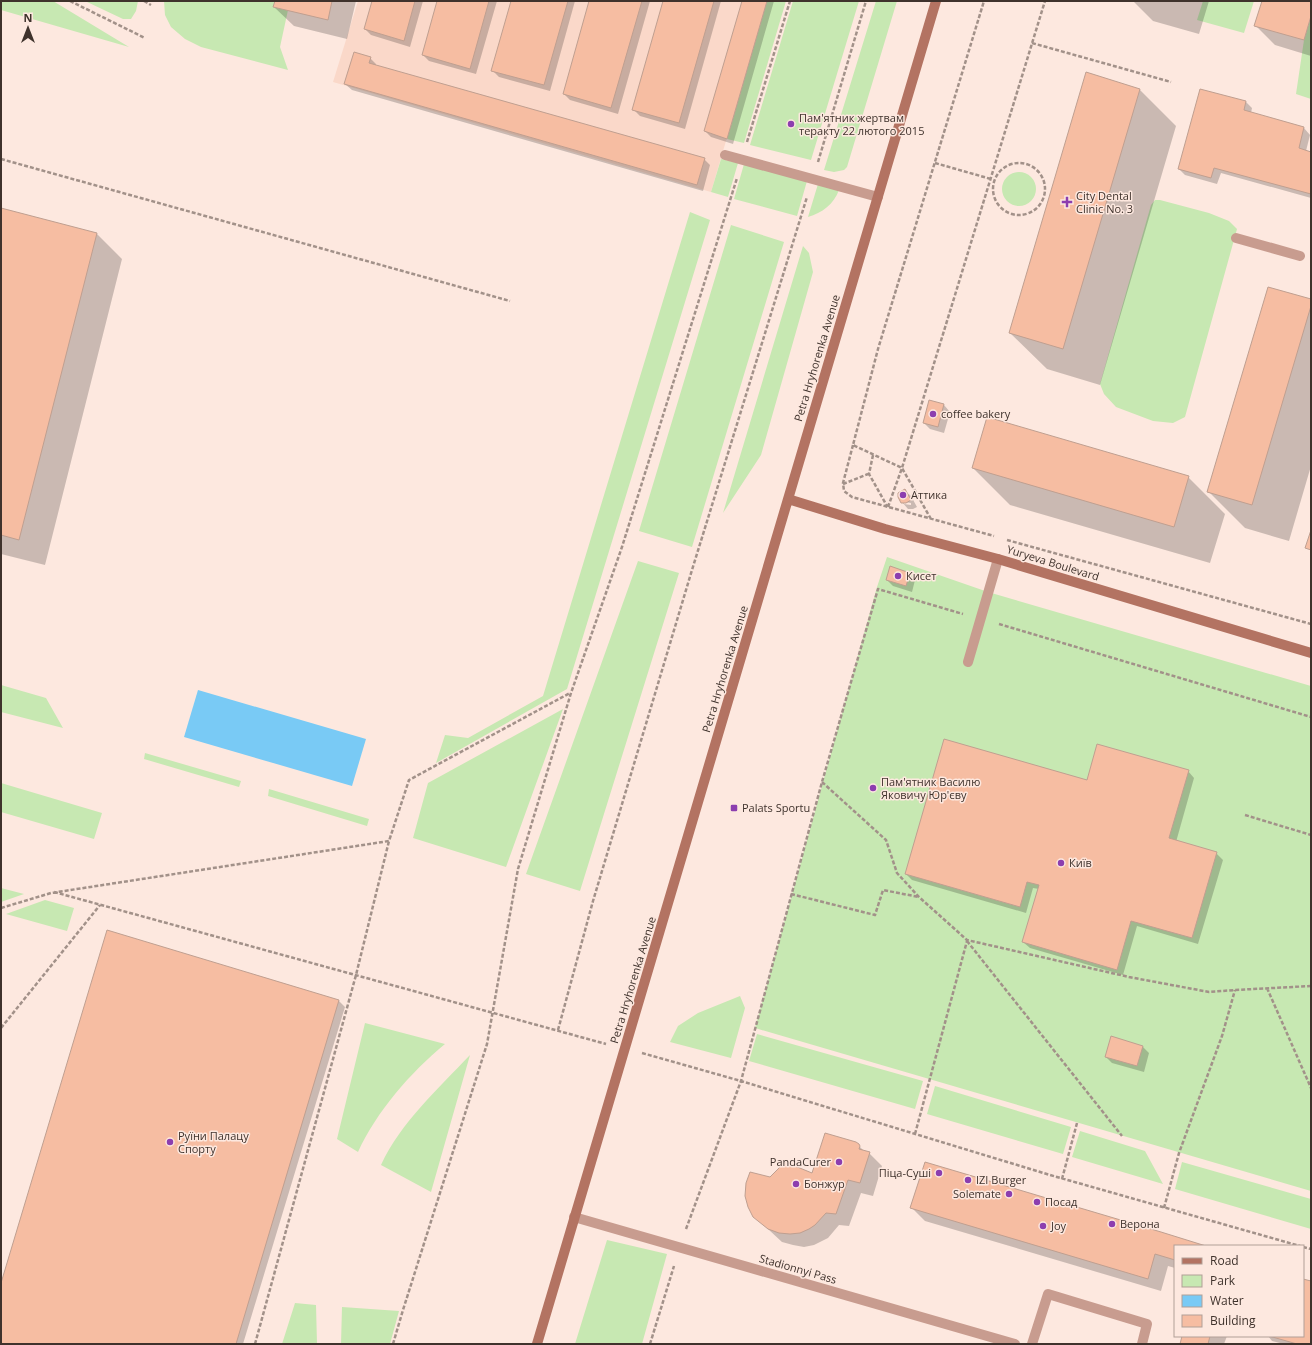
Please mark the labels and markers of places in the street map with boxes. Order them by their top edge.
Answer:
place label: Пам'ятник жертвам теракту 22 лютого 2015 [799,110,924,138]
marker: Пам'ятник жертвам теракту 22 лютого 2015 [786,119,796,129]
place label: City Dental Clinic No. 3 [1076,188,1133,216]
marker: City Dental Clinic No. 3 [1061,196,1073,208]
place label: coffee bakery [941,406,1011,421]
marker: coffee bakery [928,409,938,419]
place label: Аттика [911,487,947,502]
marker: Аттика [898,490,908,500]
place label: Кисет [906,568,936,583]
marker: Кисет [893,571,903,581]
place label: Пам'ятник Василю Яковичу Юр'єву [881,774,980,802]
marker: Пам'ятник Василю Яковичу Юр'єву [868,783,878,793]
place label: Palats Sportu [742,800,810,815]
marker: Palats Sportu [729,803,739,813]
place label: Київ [1069,855,1092,870]
marker: Київ [1056,858,1066,868]
place label: Руїни Палацу Спорту [178,1128,249,1156]
marker: Руїни Палацу Спорту [165,1137,175,1147]
place label: PandaCurer [770,1154,831,1169]
marker: PandaCurer [834,1157,844,1167]
place label: Піца-Суші [879,1165,931,1180]
marker: Піца-Суші [934,1168,944,1178]
place label: IZI Burger [976,1172,1027,1187]
marker: IZI Burger [963,1175,973,1185]
place label: Бонжур [804,1176,845,1191]
marker: Бонжур [791,1179,801,1189]
place label: Solemate [953,1186,1001,1201]
marker: Solemate [1004,1189,1014,1199]
place label: Посад [1045,1194,1078,1209]
marker: Посад [1032,1197,1042,1207]
place label: Верона [1120,1216,1160,1231]
place label: Joy [1050,1218,1067,1233]
marker: Верона [1107,1219,1117,1229]
marker: Joy [1038,1221,1048,1231]

